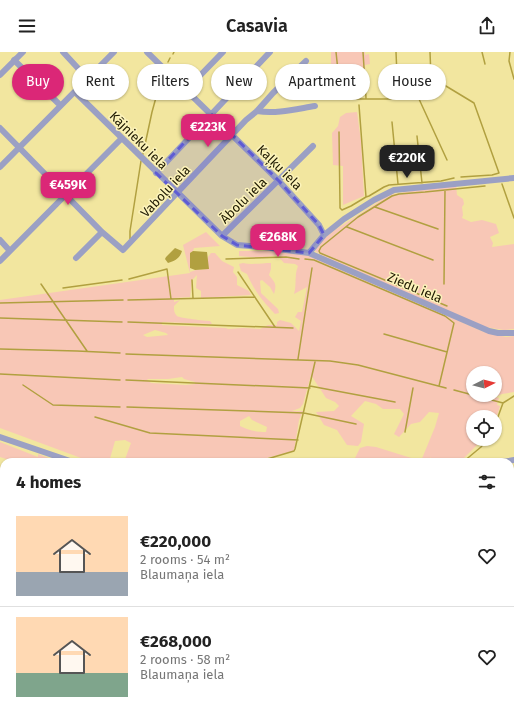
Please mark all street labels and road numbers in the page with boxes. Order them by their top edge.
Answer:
street label: Kājnieku iela [107,108,171,172]
street label: Kaļķu iela [253,142,305,194]
street label: Vaboļu iela [138,162,194,221]
street label: Ābolu iela [217,174,270,226]
street label: Ziedu iela [385,269,444,306]

